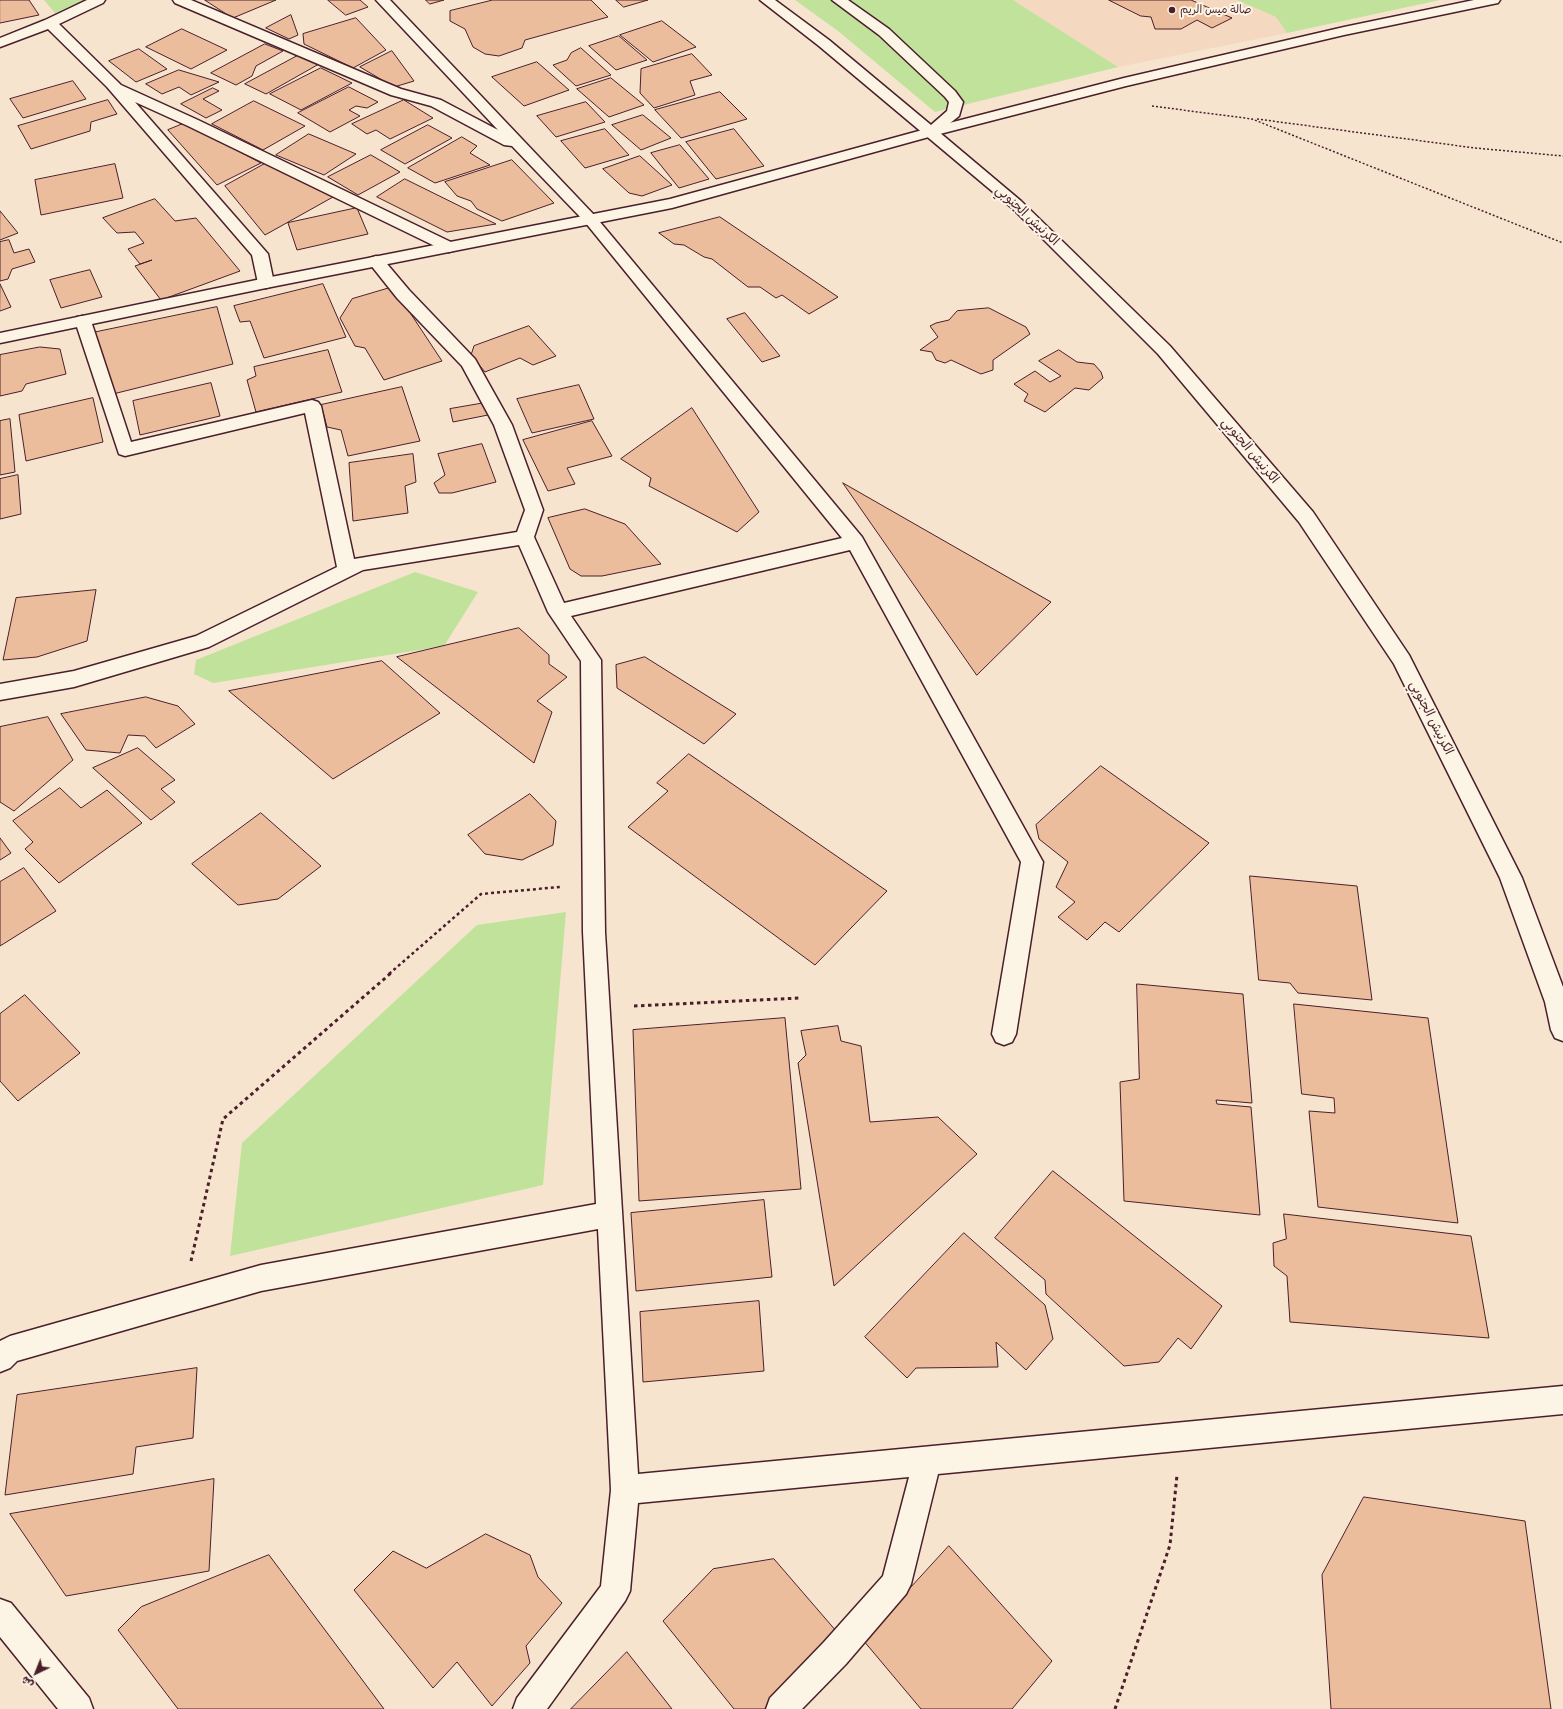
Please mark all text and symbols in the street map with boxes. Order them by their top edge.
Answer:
place label: صالة ميس الريم [1180,3,1251,17]
marker: صالة ميس الريم [1167,5,1177,15]
street label: الكرنيش الجنوبي [992,183,1062,249]
street label: الكرنيش الجنوبي [1218,415,1282,487]
street label: الكرنيش الجنوبي [1406,678,1456,758]
north arrow [16,1653,56,1693]
text: ش [17,1671,38,1693]

